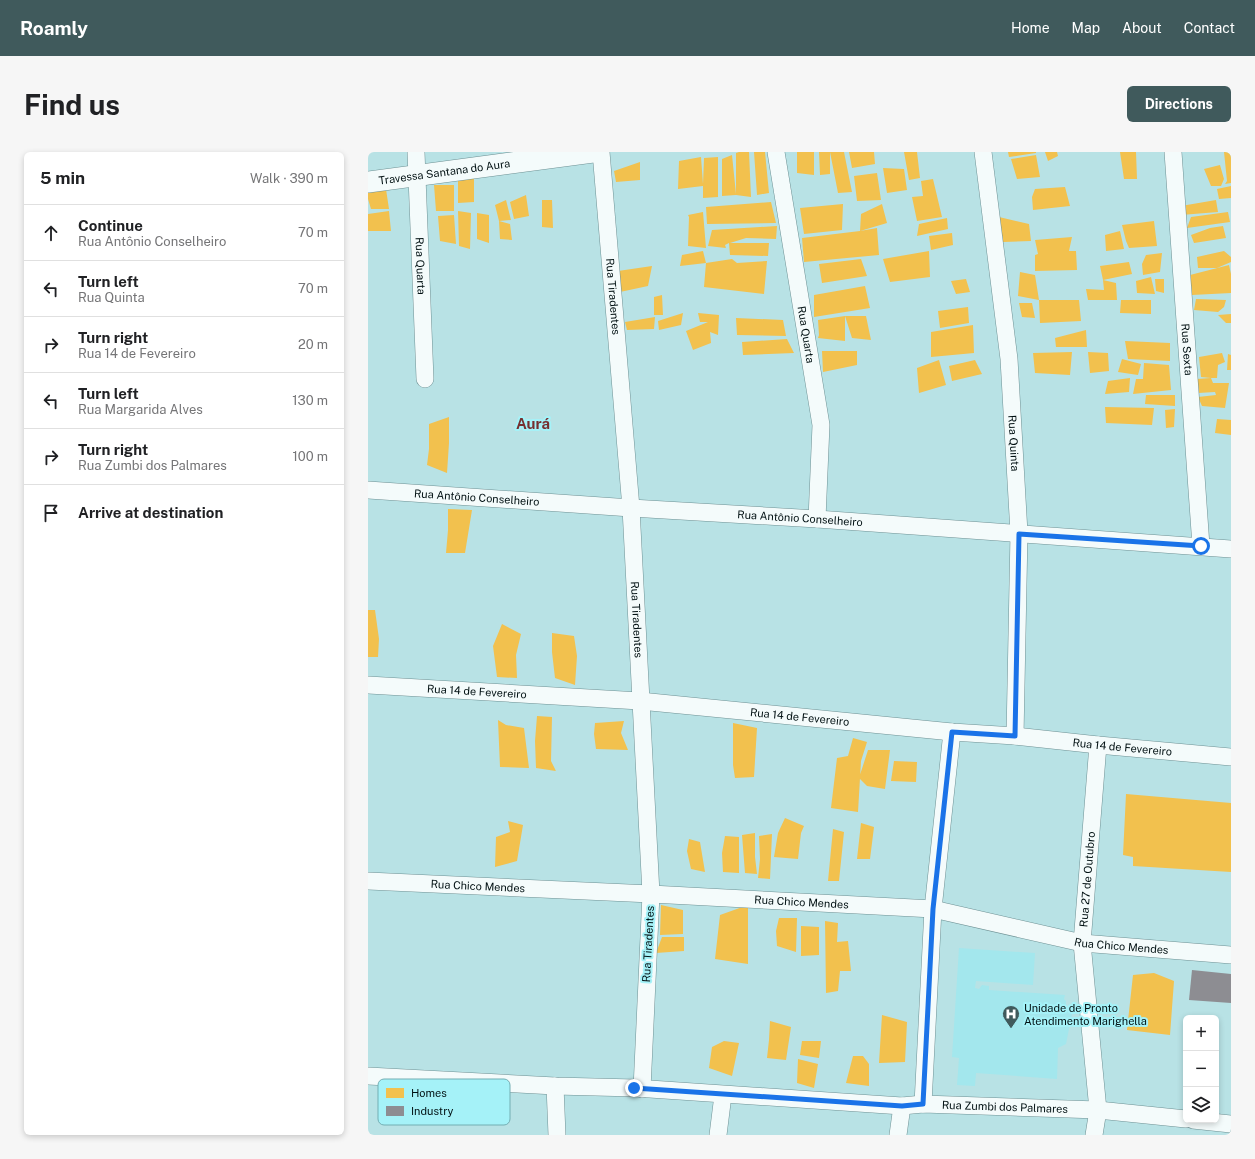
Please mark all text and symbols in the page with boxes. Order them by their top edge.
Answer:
text: Roamly [20,17,88,39]
text: Home [1011,20,1050,36]
text: Map [1072,20,1100,36]
text: About [1122,20,1162,36]
text: Contact [1184,20,1235,36]
button: Directions [1127,86,1231,122]
text: Find us [24,88,120,121]
street label: Travessa Santana do Aura [378,157,511,187]
text: 5 min [40,168,85,188]
text: Walk · 390 m [250,171,328,186]
text: Continue [78,217,143,234]
icon: ahead [40,222,62,244]
text: 70 m [298,225,328,240]
text: Rua Antônio Conselheiro [78,234,226,249]
street label: Rua Quarta [413,237,428,295]
street label: Rua Tiradentes [604,258,622,336]
text: Turn left [78,273,139,290]
icon: left [40,278,62,300]
text: 70 m [298,281,328,296]
text: Rua Quinta [78,290,145,305]
street label: Rua Quarta [795,305,817,364]
street label: Rua Sexta [1179,323,1195,376]
text: Turn right [78,329,148,346]
icon: right [40,334,62,356]
text: 20 m [298,337,328,352]
text: Rua 14 de Fevereiro [78,346,196,361]
text: Turn left [78,385,139,402]
icon: left [40,390,62,412]
text: 130 m [292,393,328,408]
text: Rua Margarida Alves [78,402,203,417]
district label: Aurá [516,415,550,432]
street label: Rua Quinta [1006,415,1021,472]
text: Turn right [78,441,148,458]
icon: right [40,446,62,468]
text: 100 m [292,449,328,464]
text: Rua Zumbi dos Palmares [78,458,227,473]
street label: Rua Antônio Conselheiro [414,487,540,508]
icon: arrive [40,502,62,524]
text: Arrive at destination [78,504,223,521]
street label: Rua Antônio Conselheiro [737,508,863,528]
route start [1192,537,1210,555]
street label: Rua Tiradentes [629,581,645,659]
street label: Rua 14 de Fevereiro [427,682,527,700]
street label: Rua 14 de Fevereiro [750,706,850,728]
street label: Rua 14 de Fevereiro [1072,736,1173,758]
street label: Rua 27 de Outubro [1077,831,1097,928]
street label: Rua Chico Mendes [430,878,526,894]
street label: Rua Chico Mendes [754,894,849,911]
street label: Rua Tiradentes [640,905,656,983]
street label: Rua Chico Mendes [1073,935,1169,956]
place label: Unidade de Pronto Atendimento Marighella [1024,1002,1147,1027]
hospital icon: Unidade de Pronto Atendimento Marighella [1001,1004,1021,1029]
map controls [1183,1015,1219,1123]
button: + [1183,1015,1219,1051]
button: − [1183,1051,1219,1087]
legend [378,1079,510,1125]
route end [625,1079,643,1097]
text: Homes [411,1087,447,1099]
button: layers [1183,1087,1219,1123]
street label: Rua Zumbi dos Palmares [942,1099,1069,1115]
text: Industry [411,1105,454,1117]

